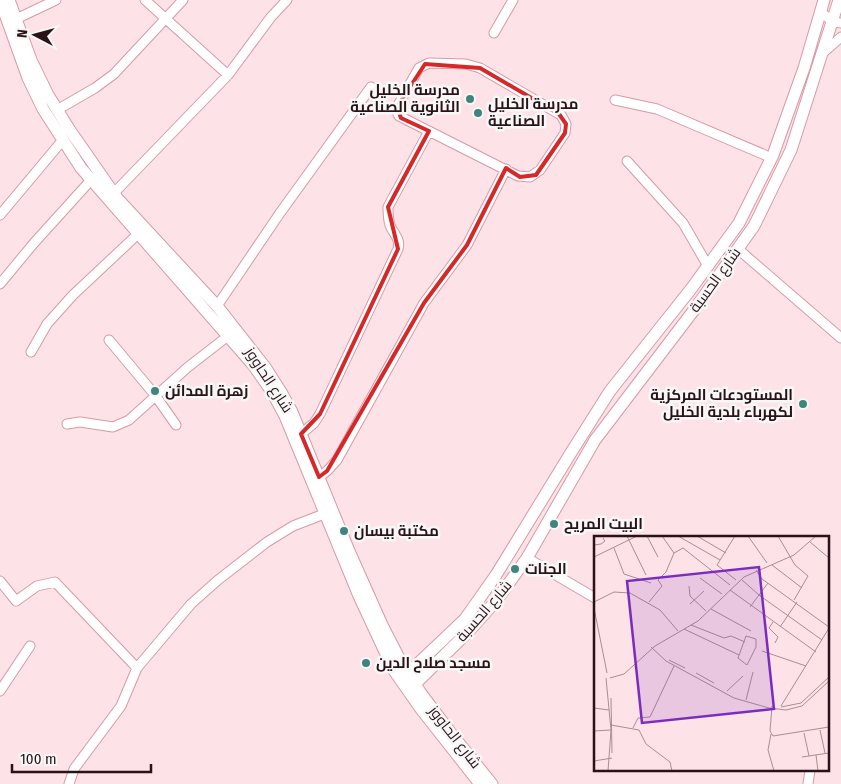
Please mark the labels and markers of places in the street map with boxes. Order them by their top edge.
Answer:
place label: مدرسة الخليل الثانوية الصناعية [350,81,460,116]
marker: مدرسة الخليل الثانوية الصناعية [464,93,476,105]
place label: مدرسة الخليل الصناعية [488,95,578,130]
marker: مدرسة الخليل الصناعية [472,107,484,119]
place label: زهرة المدائن [165,382,248,400]
marker: زهرة المدائن [149,385,161,397]
place label: المستودعات المركزية لكهرباء بلدية الخليل [650,386,793,421]
marker: المستودعات المركزية لكهرباء بلدية الخليل [797,398,809,410]
place label: البيت المريح [564,515,643,534]
marker: البيت المريح [548,518,560,530]
place label: مكتبة بيسان [354,522,439,540]
marker: مكتبة بيسان [338,525,350,537]
place label: الجنات [525,560,567,578]
marker: الجنات [509,563,521,575]
place label: مسجد صلاح الدين [376,654,491,673]
marker: مسجد صلاح الدين [360,657,372,669]

